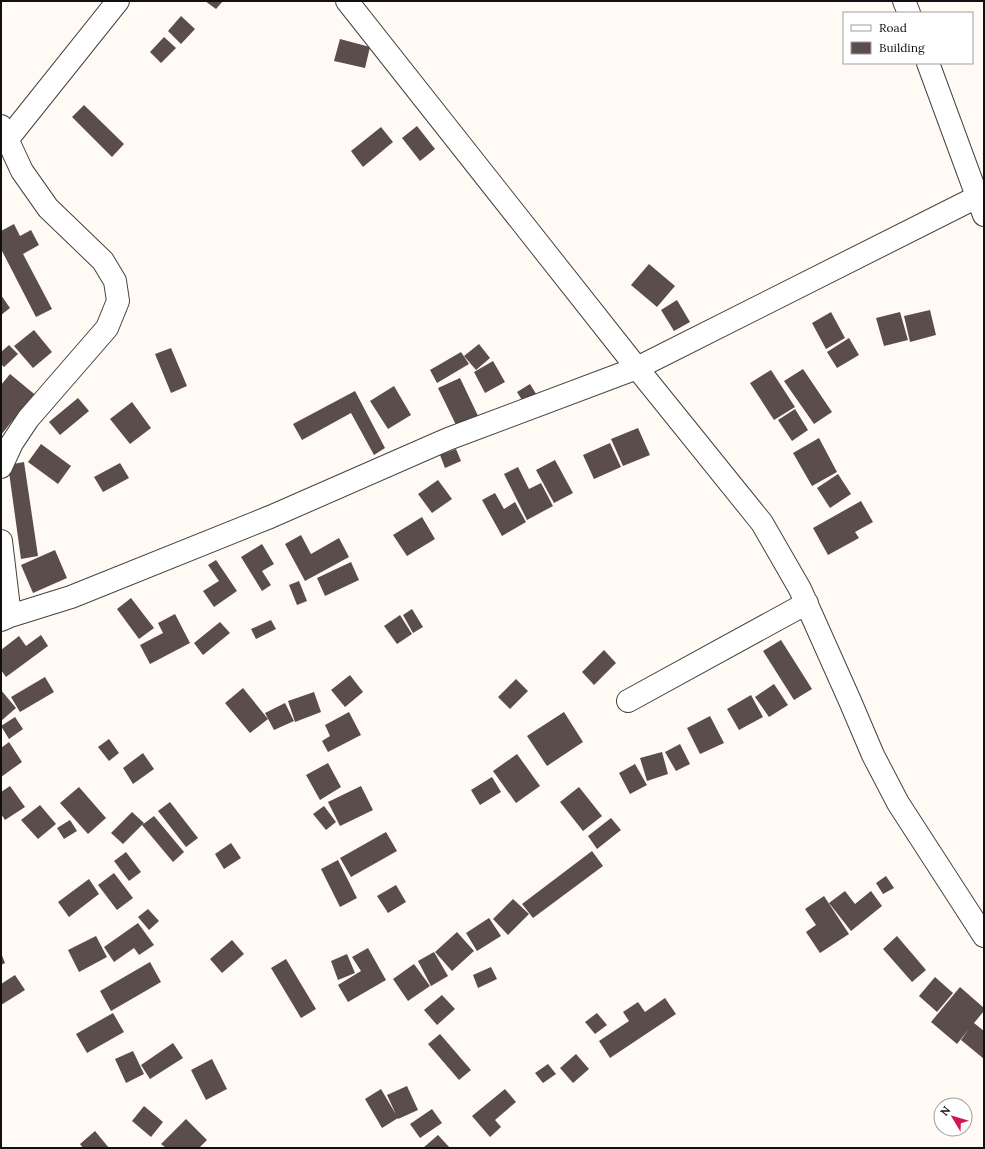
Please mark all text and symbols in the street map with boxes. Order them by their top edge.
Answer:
legend [843,12,973,64]
text: Road [879,20,907,35]
text: Building [879,40,925,55]
north arrow [933,1097,973,1137]
text: N [937,1103,954,1119]

